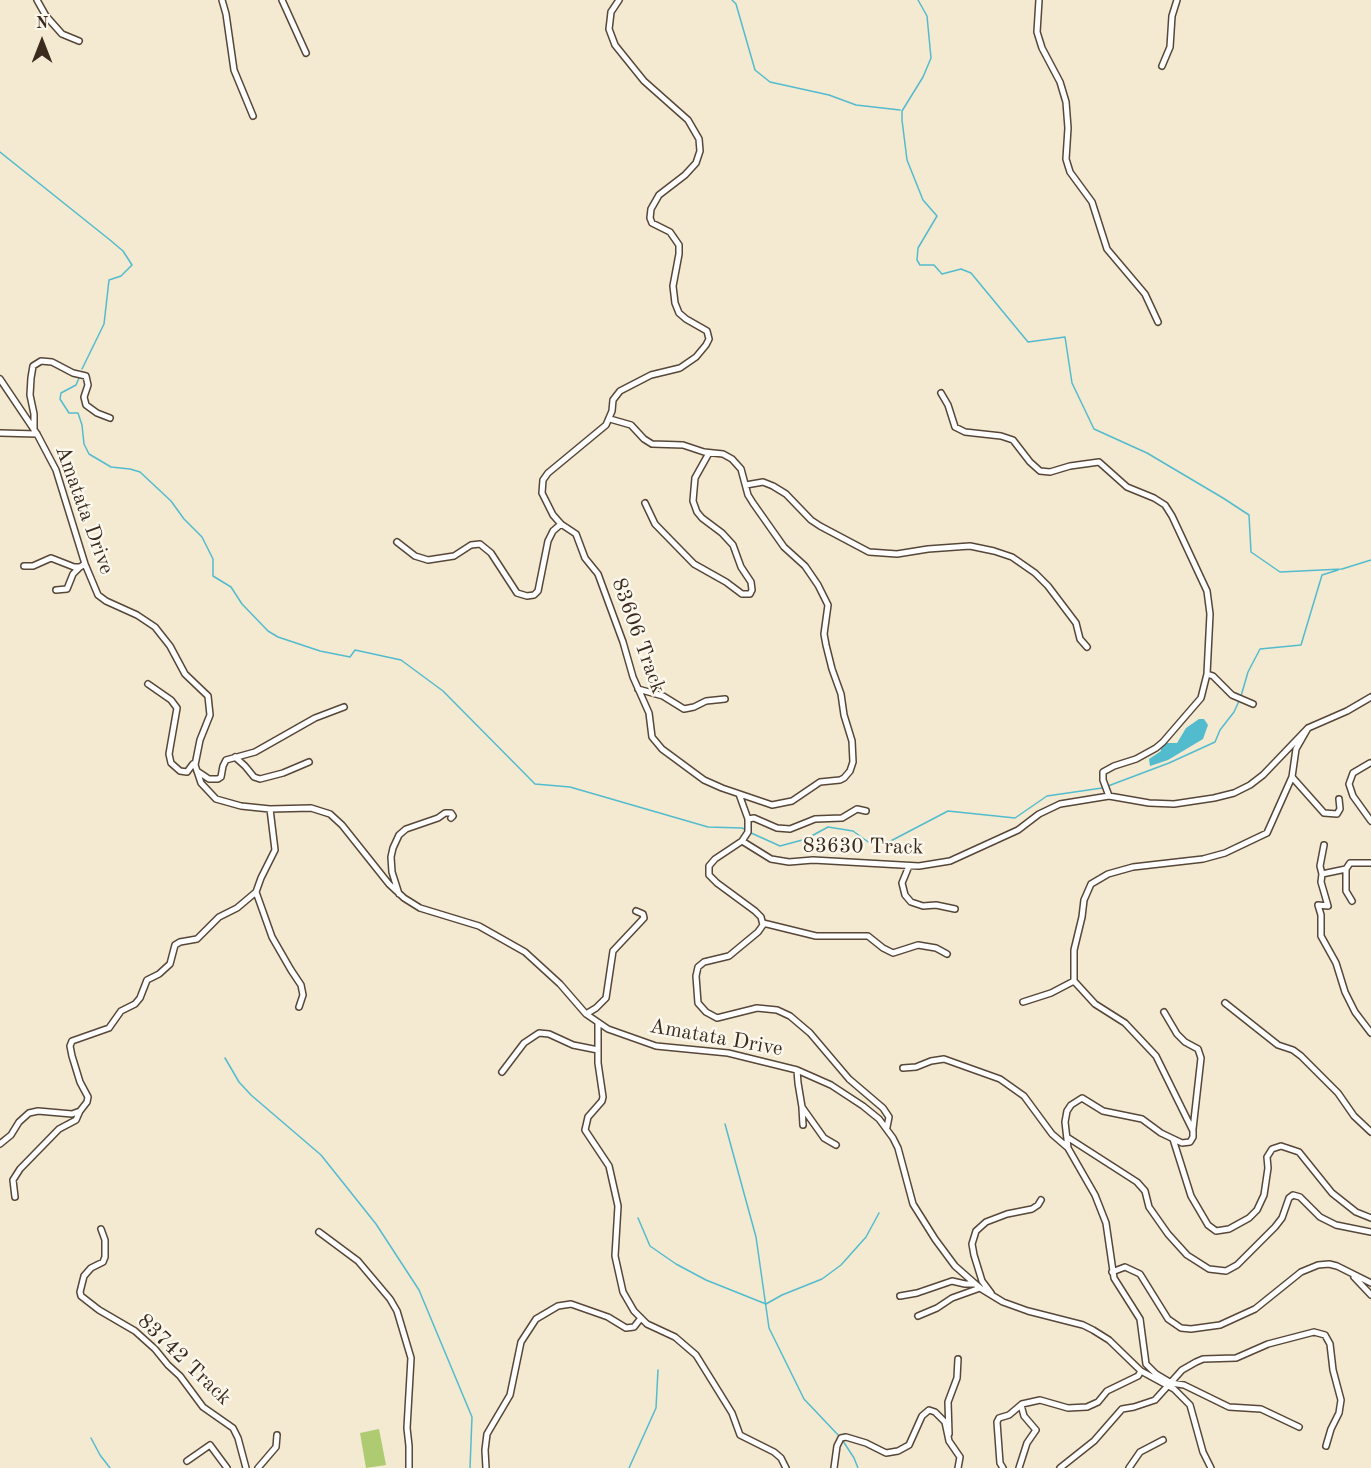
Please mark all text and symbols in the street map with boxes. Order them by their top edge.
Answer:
north arrow [12,12,72,72]
text: N [36,16,48,32]
street label: Amatata Drive [49,442,119,578]
street label: 83606 Track [605,575,671,697]
street label: 83630 Track [802,833,924,861]
street label: Amatata Drive [647,1014,785,1062]
street label: 83742 Track [132,1309,236,1411]

